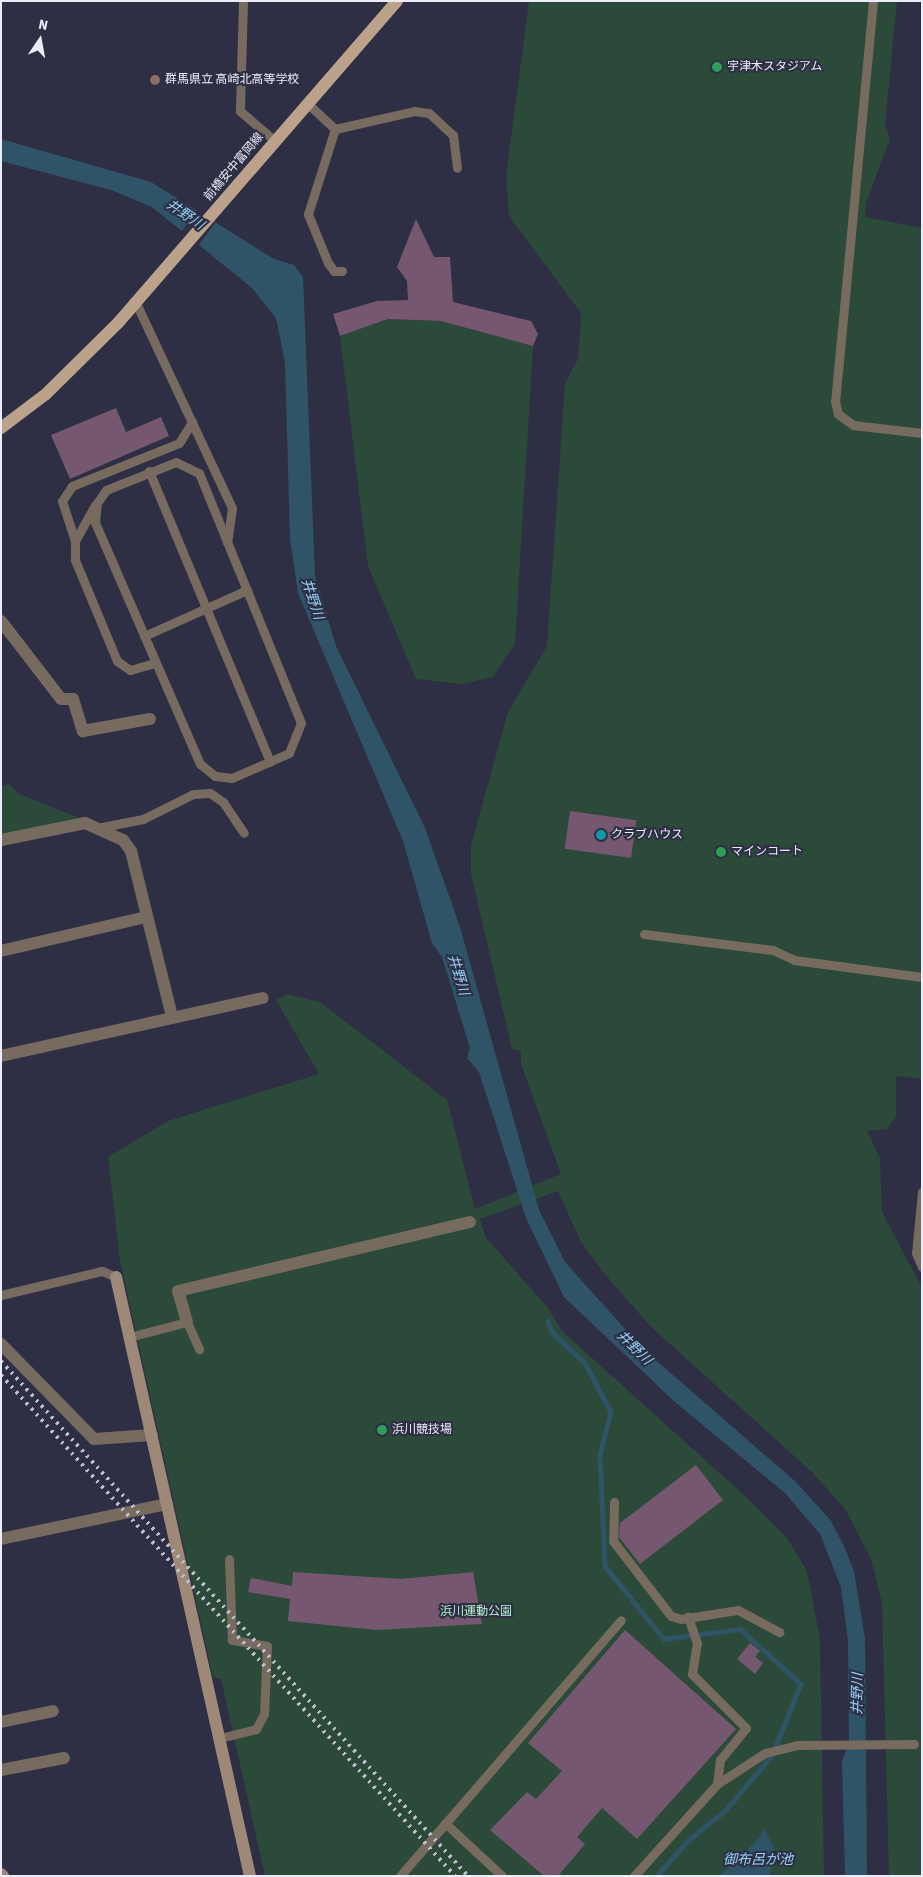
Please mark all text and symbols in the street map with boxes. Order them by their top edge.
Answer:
north arrow [15,15,65,65]
text: N [36,15,50,36]
place label: 宇津木スタジアム [727,60,823,74]
marker: 宇津木スタジアム [711,61,723,73]
place label: 群馬県立 高崎北高等学校 [165,73,299,87]
marker: 群馬県立 高崎北高等学校 [149,74,161,86]
street label: 前橋安中富岡線 [201,130,267,204]
water label: 井野川 [163,196,207,234]
water label: 井野川 [298,576,326,622]
place label: クラブハウス [611,828,683,842]
marker: クラブハウス [595,829,607,841]
place label: マインコート [731,845,803,859]
marker: マインコート [715,846,727,858]
water label: 井野川 [444,952,472,998]
water label: 井野川 [613,1327,655,1369]
place label: 浜川競技場 [392,1423,452,1437]
marker: 浜川競技場 [376,1424,388,1436]
park label: 浜川運動公園 [440,1605,512,1619]
water label: 井野川 [849,1673,867,1715]
water label: 御布呂が池 [723,1852,793,1868]

